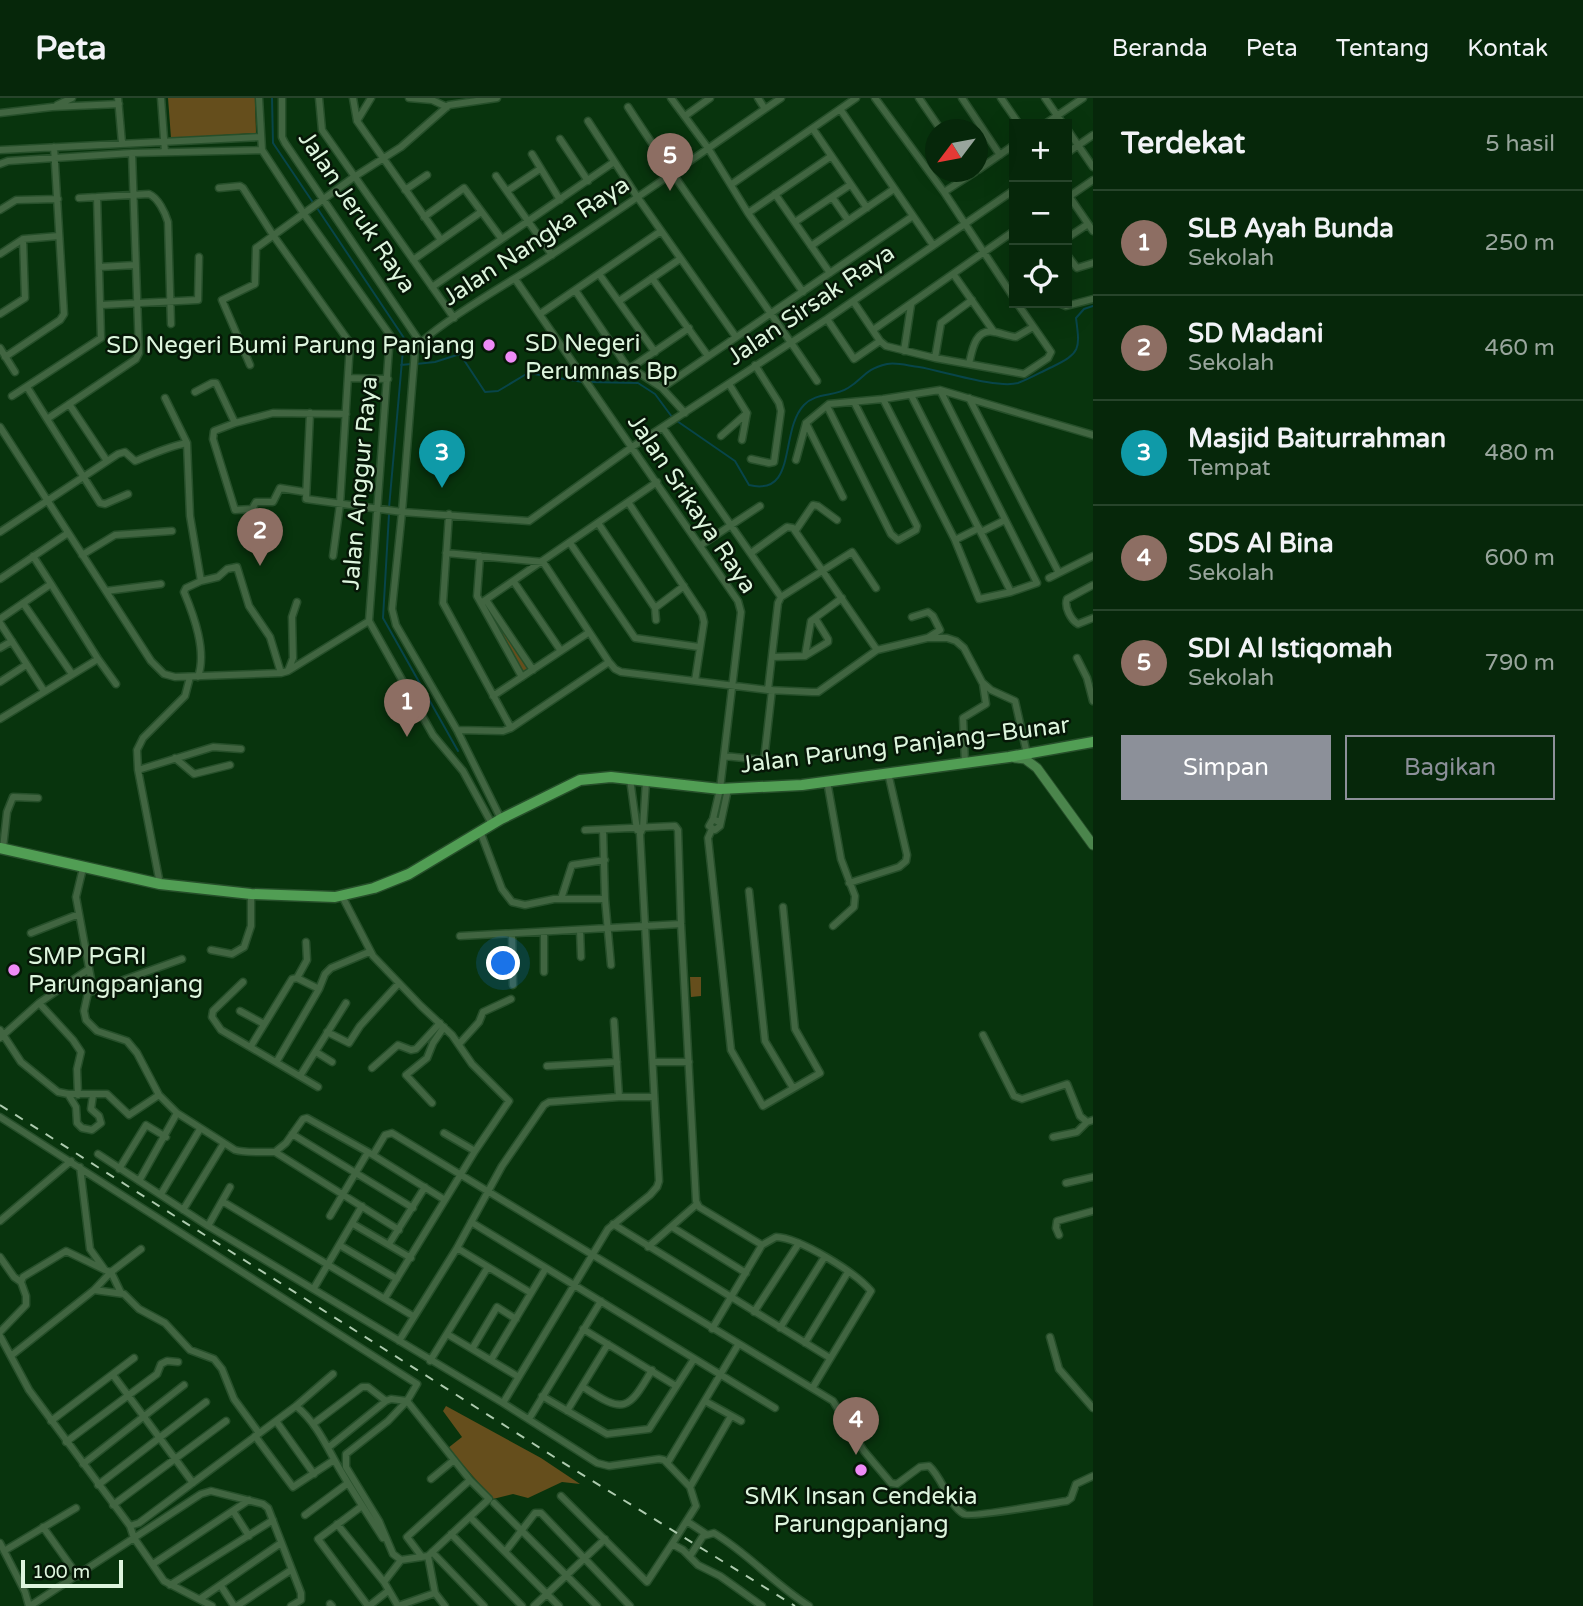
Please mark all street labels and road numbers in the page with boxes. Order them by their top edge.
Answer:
street label: Jalan Jeruk Raya [292,125,422,299]
street label: Jalan Nangka Raya [437,170,635,312]
street label: Jalan Sirsak Raya [722,238,900,372]
street label: Jalan Anggur Raya [336,375,384,591]
street label: Jalan Srikaya Raya [621,409,763,599]
street label: Jalan Parung Panjang–Bunar [739,710,1072,780]

